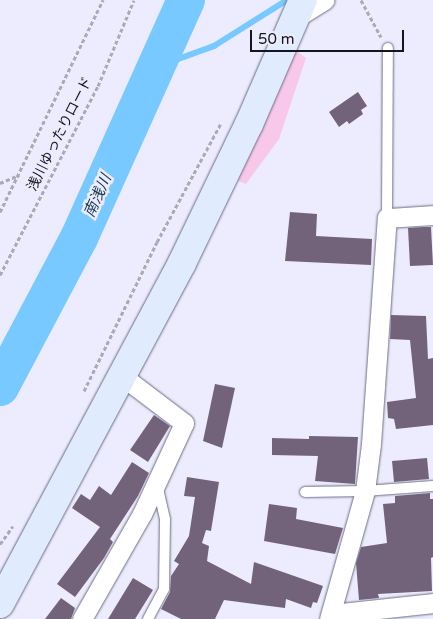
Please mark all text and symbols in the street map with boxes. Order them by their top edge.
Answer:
scale bar [253,20,407,52]
text: 50 m [258,30,295,48]
street label: 浅川ゆったりロード [24,74,96,194]
water label: 南浅川 [81,172,115,220]

